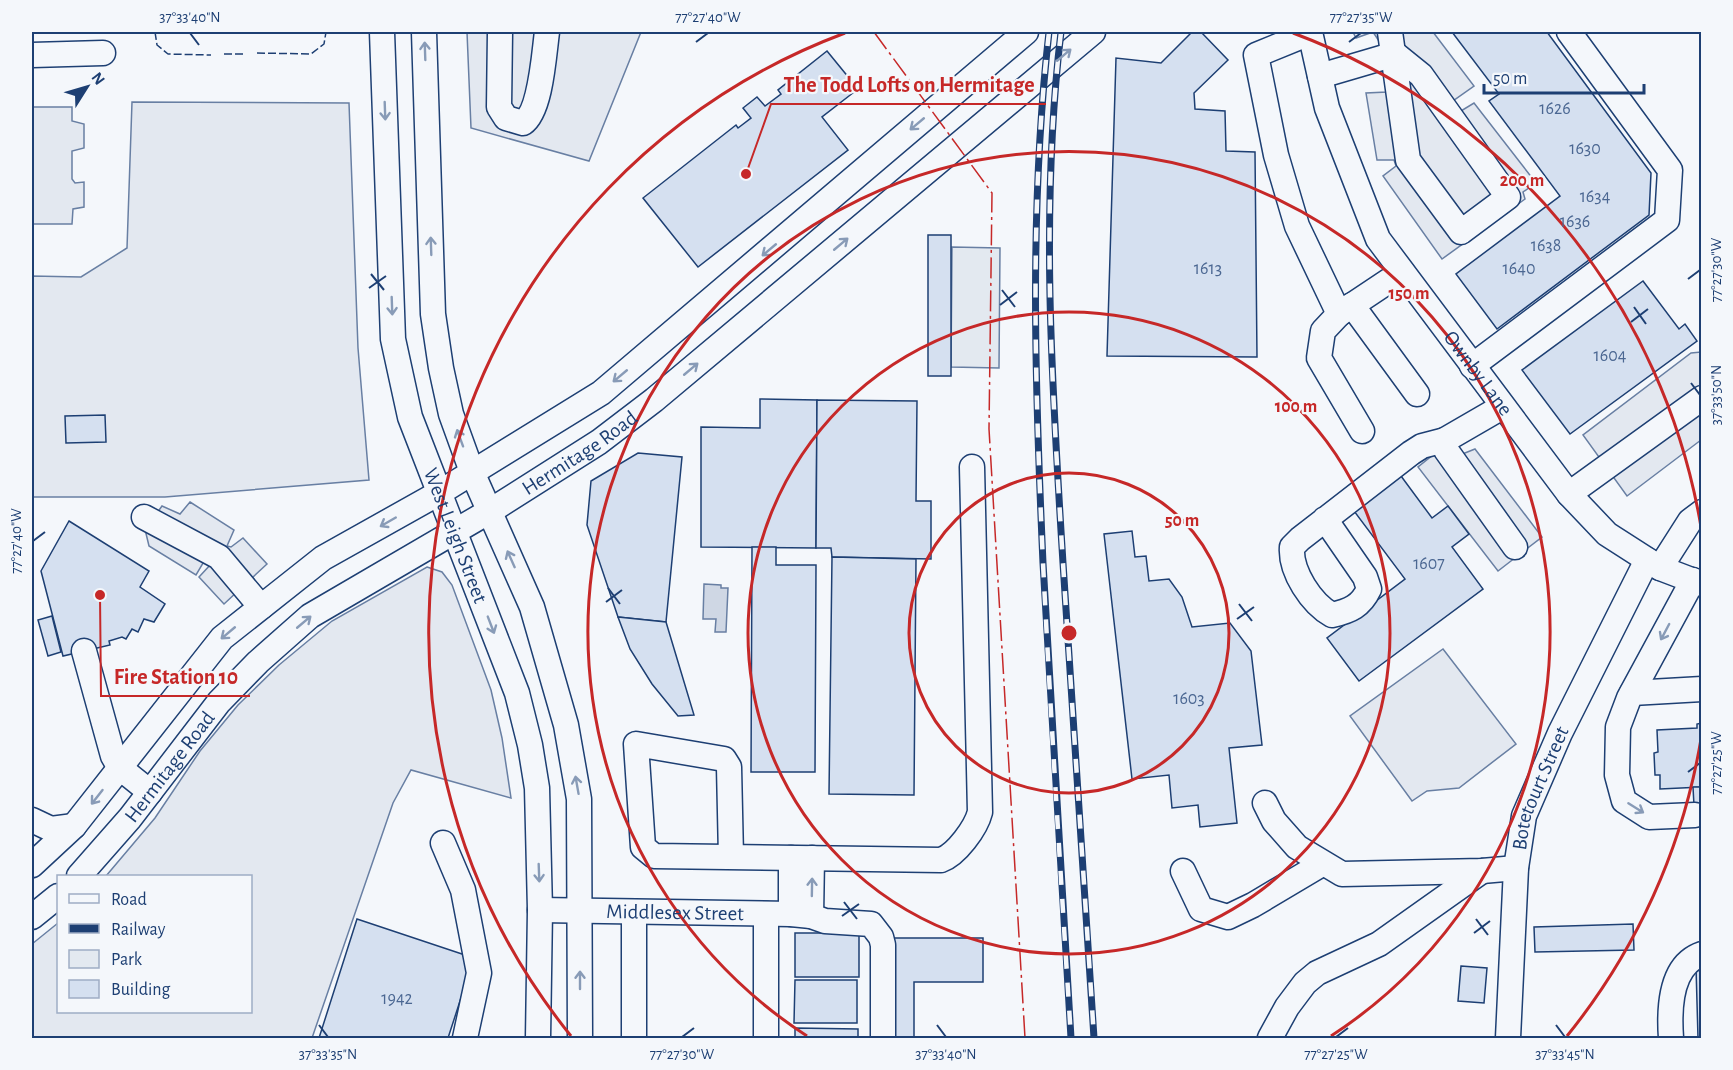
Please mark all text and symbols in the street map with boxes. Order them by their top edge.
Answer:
text: 37°33'40"N [159,10,221,25]
text: 77°27'40"W [675,10,741,25]
text: 77°27'35"W [1330,10,1393,25]
one-way arrow [419,42,430,62]
one-way arrow [1056,49,1072,62]
north arrow [57,57,117,117]
scale bar [1484,57,1644,95]
callout: The Todd Lofts on Hermitage [771,64,1046,104]
text: N [88,69,108,88]
text: 50 m [1493,70,1527,88]
text: The Todd Lofts on Hermitage [783,74,1035,96]
one-way arrow [379,100,390,120]
house number: 1626 [1539,100,1571,118]
one-way arrow [910,117,925,131]
house number: 1630 [1569,140,1601,158]
text: 200 m [1500,172,1544,190]
house number: 1634 [1580,188,1611,206]
house number: 1636 [1560,213,1590,231]
one-way arrow [425,236,437,256]
one-way arrow [832,237,848,250]
house number: 1638 [1531,237,1561,255]
text: 77°27'30"W [1709,237,1724,302]
one-way arrow [762,243,777,257]
house number: 1613 [1194,260,1222,278]
house number: 1640 [1503,260,1535,278]
text: 150 m [1389,285,1429,303]
one-way arrow [386,295,398,315]
street label: Ownby Lane [1440,327,1516,420]
house number: 1604 [1594,347,1627,365]
one-way arrow [683,362,698,376]
text: 37°33'50"N [1709,365,1724,425]
one-way arrow [612,370,628,383]
text: 100 m [1275,398,1317,416]
street label: Hermitage Road [518,407,641,499]
one-way arrow [453,429,464,448]
street label: West Leigh Street [420,465,491,606]
text: 77°27'40"W [9,508,24,574]
text: 50 m [1165,512,1199,530]
one-way arrow [380,516,397,528]
one-way arrow [504,551,516,569]
house number: 1607 [1413,555,1445,573]
one-way arrow [296,615,311,629]
one-way arrow [486,616,497,634]
centre of rings [1059,623,1079,643]
one-way arrow [1659,623,1671,640]
one-way arrow [221,627,237,640]
callout: Fire Station 10 [101,656,250,696]
text: Fire Station 10 [114,666,238,688]
house number: 1603 [1173,690,1205,708]
street label: Hermitage Road [121,707,219,826]
street label: Botetourt Street [1509,723,1573,852]
text: 77°27'25"W [1709,731,1724,795]
one-way arrow [571,776,582,796]
one-way arrow [90,788,103,804]
one-way arrow [1627,802,1644,815]
one-way arrow [533,863,545,883]
legend [57,875,252,1013]
one-way arrow [806,878,817,898]
text: Road [111,891,147,909]
street label: Middlesex Street [606,901,744,924]
text: Railway [111,921,166,939]
text: Park [111,951,143,969]
one-way arrow [574,971,586,991]
text: Building [111,981,171,999]
house number: 1942 [381,990,413,1008]
text: 37°33'35"N [299,1047,357,1062]
text: 77°27'30"W [650,1047,715,1062]
text: 37°33'40"N [915,1047,977,1062]
text: 77°27'25"W [1304,1047,1368,1062]
text: 37°33'45"N [1535,1047,1595,1062]

